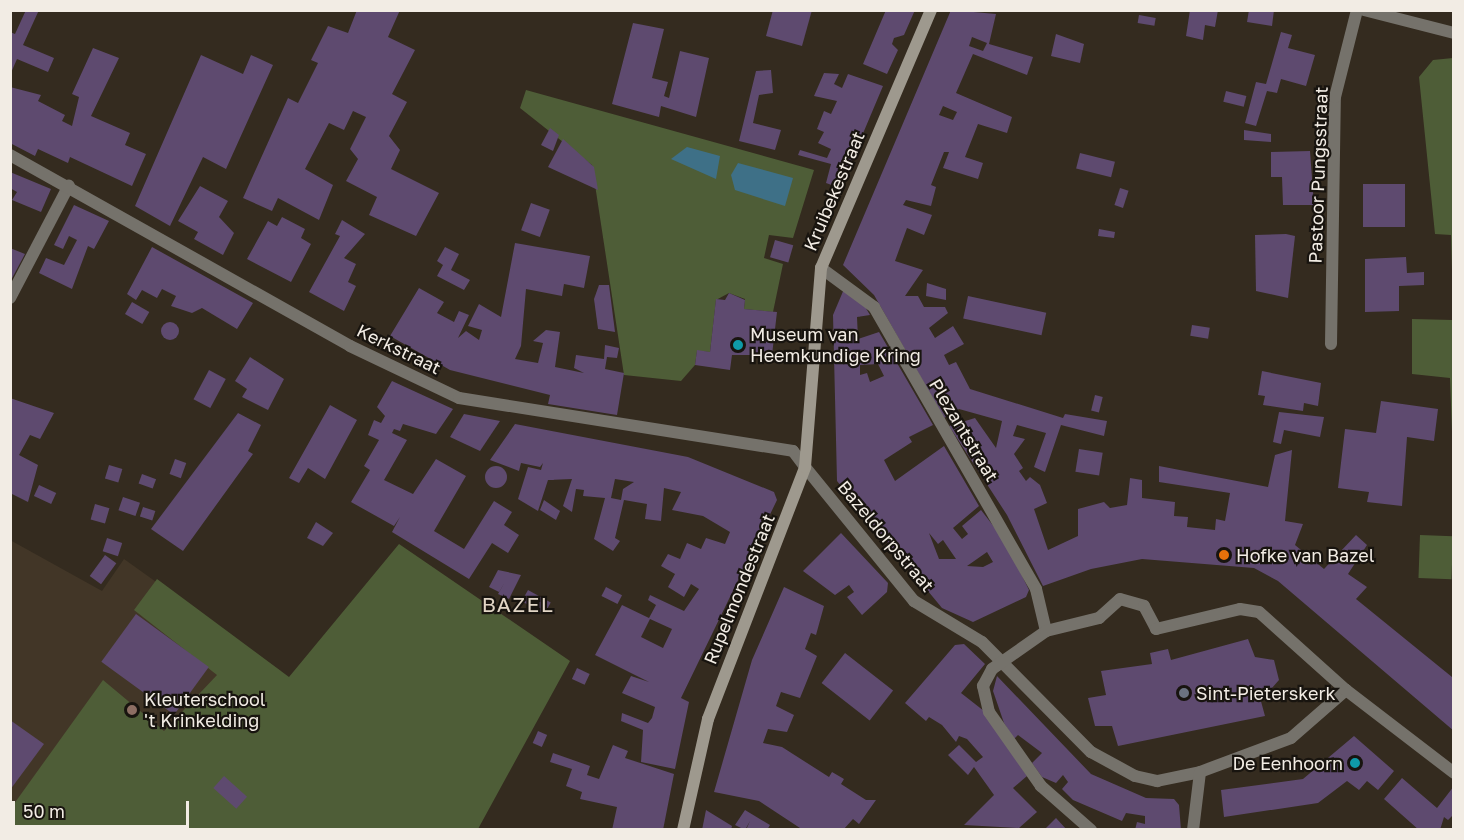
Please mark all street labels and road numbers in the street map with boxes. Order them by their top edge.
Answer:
street label: Pastoor Pungsstraat [1304,86,1332,264]
street label: Kruibekestraat [799,128,869,254]
street label: Kerkstraat [354,319,444,379]
street label: Plezantstraat [925,375,1003,485]
street label: Bazeldorpstraat [833,476,939,596]
street label: Rupelmondestraat [699,511,779,667]

